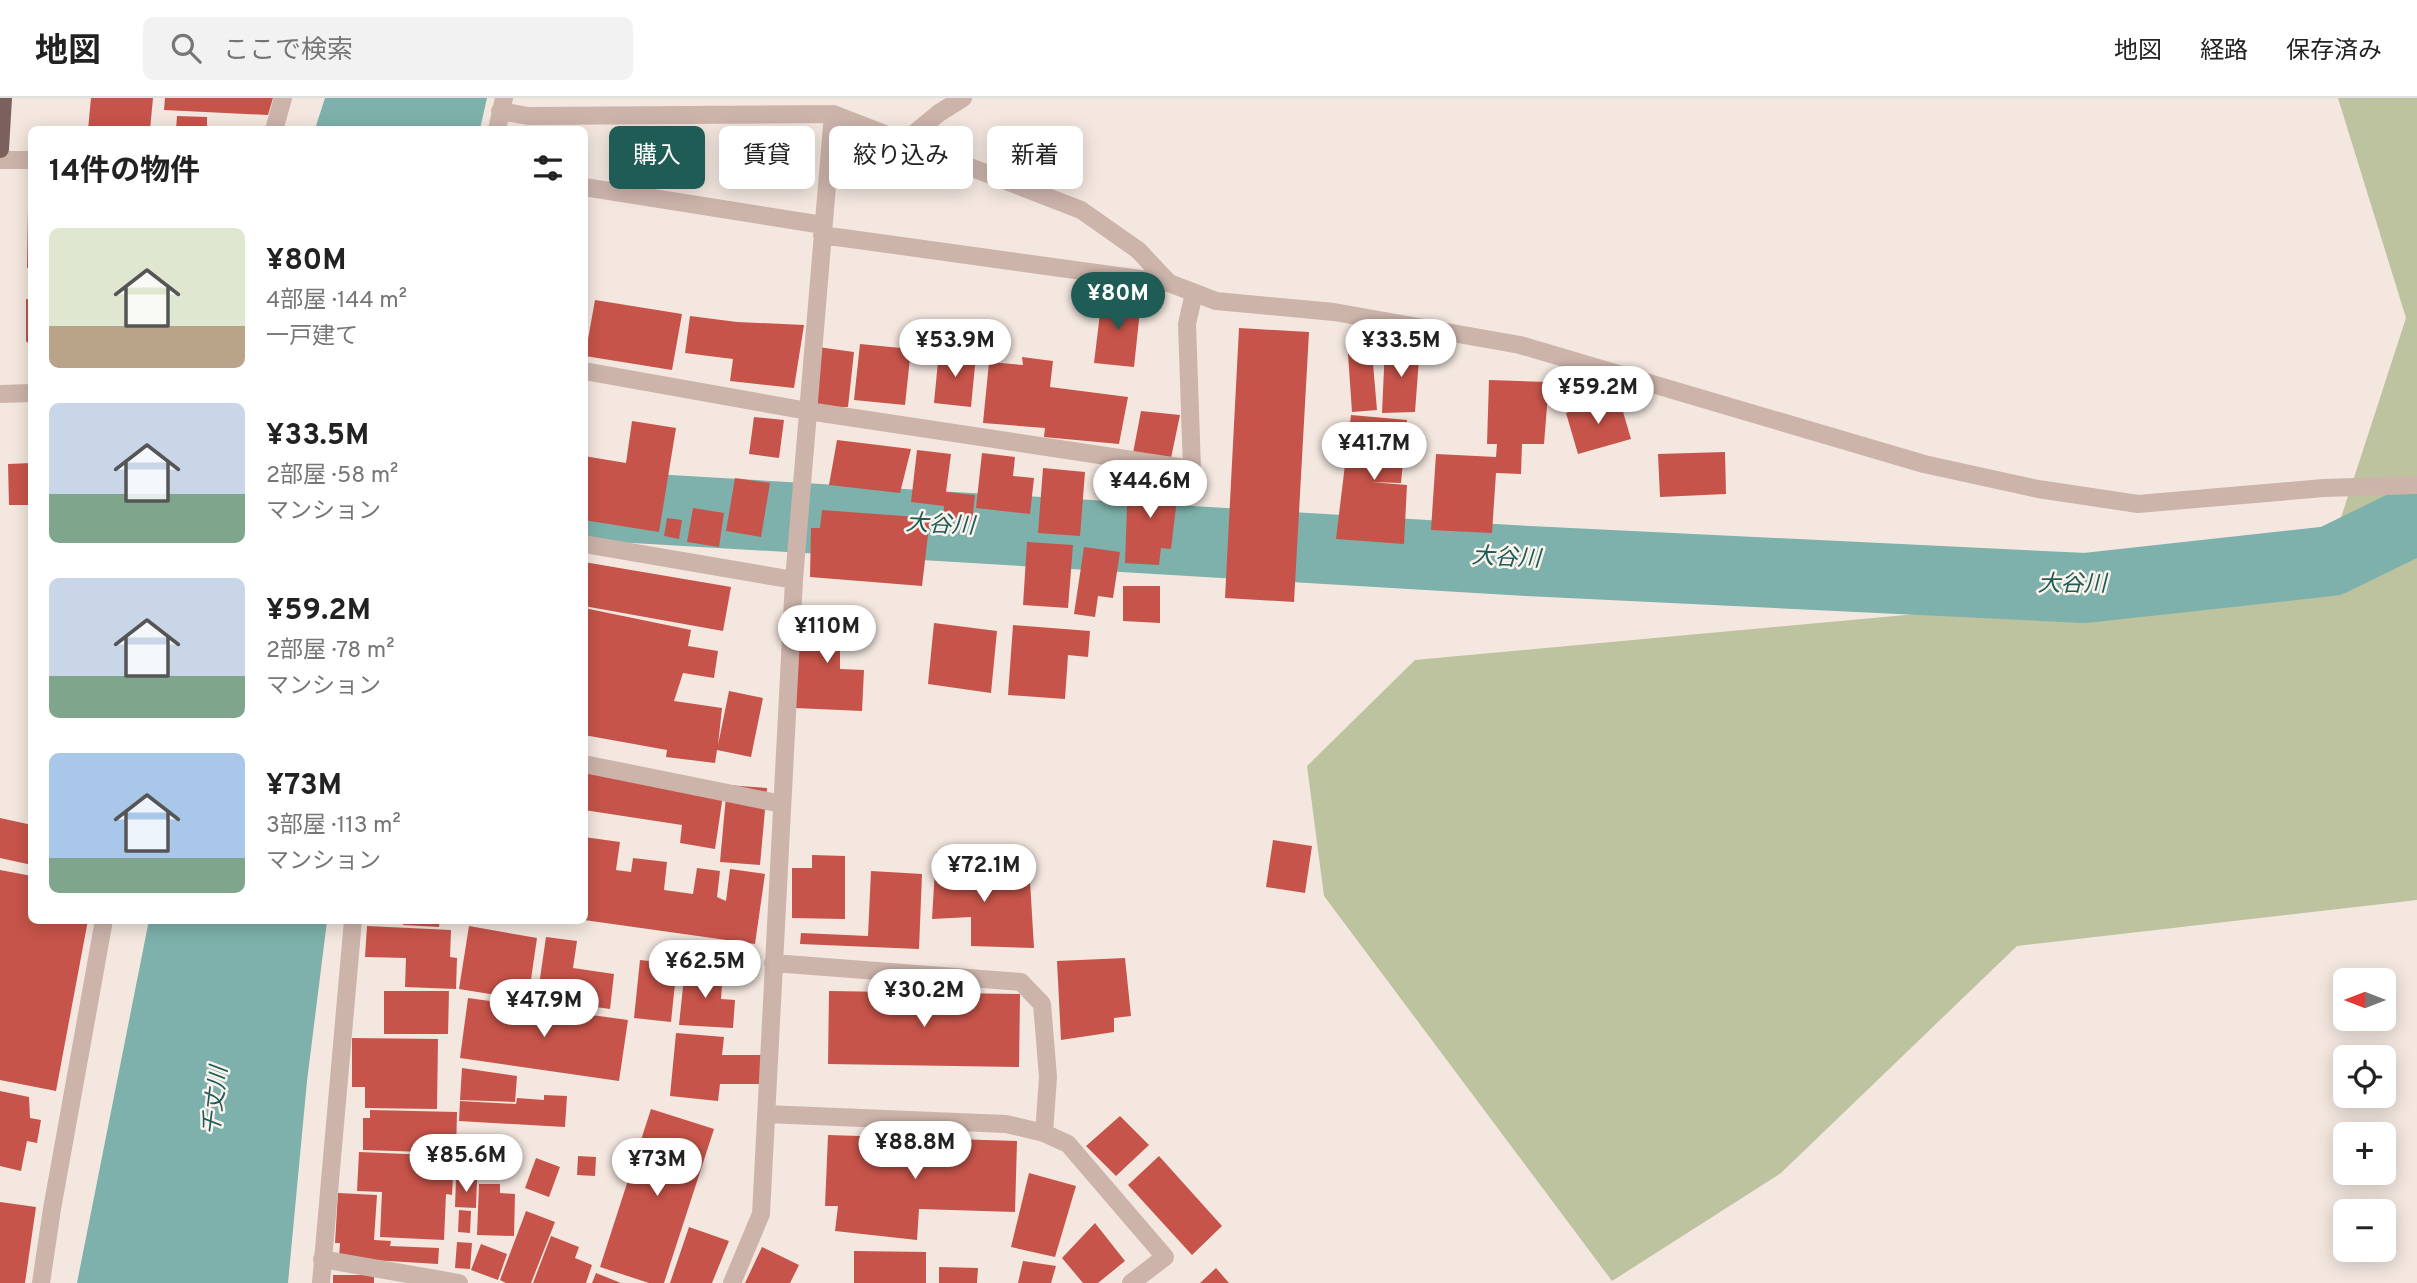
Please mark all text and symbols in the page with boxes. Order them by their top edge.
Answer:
search box [143,17,633,80]
icon: search [167,29,205,67]
text: 地図 [35,32,101,74]
text: ここで検索 [223,35,353,68]
text: 地図 [2114,37,2162,67]
text: 経路 [2200,37,2248,67]
text: 保存済み [2286,37,2382,67]
chip: 購入 [609,126,705,189]
chip: 賃貸 [719,126,815,189]
chip: 絞り込み [829,126,973,189]
chip: 新着 [987,126,1083,189]
icon: filters [529,149,567,187]
text: 14件の物件 [49,154,200,191]
text: ¥80M [266,243,347,280]
icon: home [105,256,189,340]
pin: ¥80M [1077,272,1159,332]
text: ¥80M [1087,280,1149,309]
text: 4部屋 · 144 m² [266,287,407,316]
pin: ¥53.9M [898,320,1012,379]
pin: ¥33.5M [1344,320,1458,379]
text: 一戸建て [266,323,358,352]
text: ¥53.9M [915,327,995,356]
text: ¥33.5M [1361,327,1441,356]
pin: ¥59.2M [1541,366,1655,426]
text: ¥59.2M [1558,374,1638,403]
text: ¥33.5M [266,418,369,455]
pin: ¥41.7M [1317,422,1431,482]
text: ¥41.7M [1338,430,1410,459]
icon: home [105,431,189,515]
pin: ¥44.6M [1093,460,1207,520]
text: 2部屋 · 58 m² [266,462,398,491]
text: ¥44.6M [1109,468,1191,497]
text: マンション [266,498,381,527]
water label: 大谷川 [905,510,978,542]
water label: 大谷川 [1471,543,1544,575]
water label: 大谷川 [2038,571,2110,600]
text: ¥59.2M [266,593,371,630]
icon: home [105,606,189,690]
pin: ¥110M [778,606,876,665]
text: ¥110M [794,613,860,642]
text: 2部屋 · 78 m² [266,637,395,666]
text: マンション [266,673,381,702]
text: ¥73M [266,768,342,805]
icon: home [105,781,189,865]
text: 3部屋 · 113 m² [266,812,401,841]
pin: ¥72.1M [927,844,1041,904]
text: マンション [266,848,381,877]
text: ¥72.1M [947,852,1021,881]
pin: ¥62.5M [648,940,762,1000]
text: ¥62.5M [665,948,745,977]
north arrow [2333,968,2396,1031]
map controls [2333,968,2396,1262]
pin: ¥30.2M [867,970,981,1029]
text: ¥30.2M [884,977,964,1006]
pin: ¥47.9M [487,979,601,1039]
text: ¥47.9M [506,987,582,1016]
button: locate [2333,1045,2396,1108]
water label: 千丈川 [198,1062,236,1137]
pin: ¥88.8M [858,1122,972,1181]
button: + [2333,1122,2396,1185]
text: ¥88.8M [875,1129,955,1158]
pin: ¥85.6M [409,1134,523,1194]
pin: ¥73M [616,1138,698,1198]
text: ¥85.6M [426,1142,506,1171]
text: ¥73M [628,1146,686,1175]
button: − [2333,1199,2396,1262]

